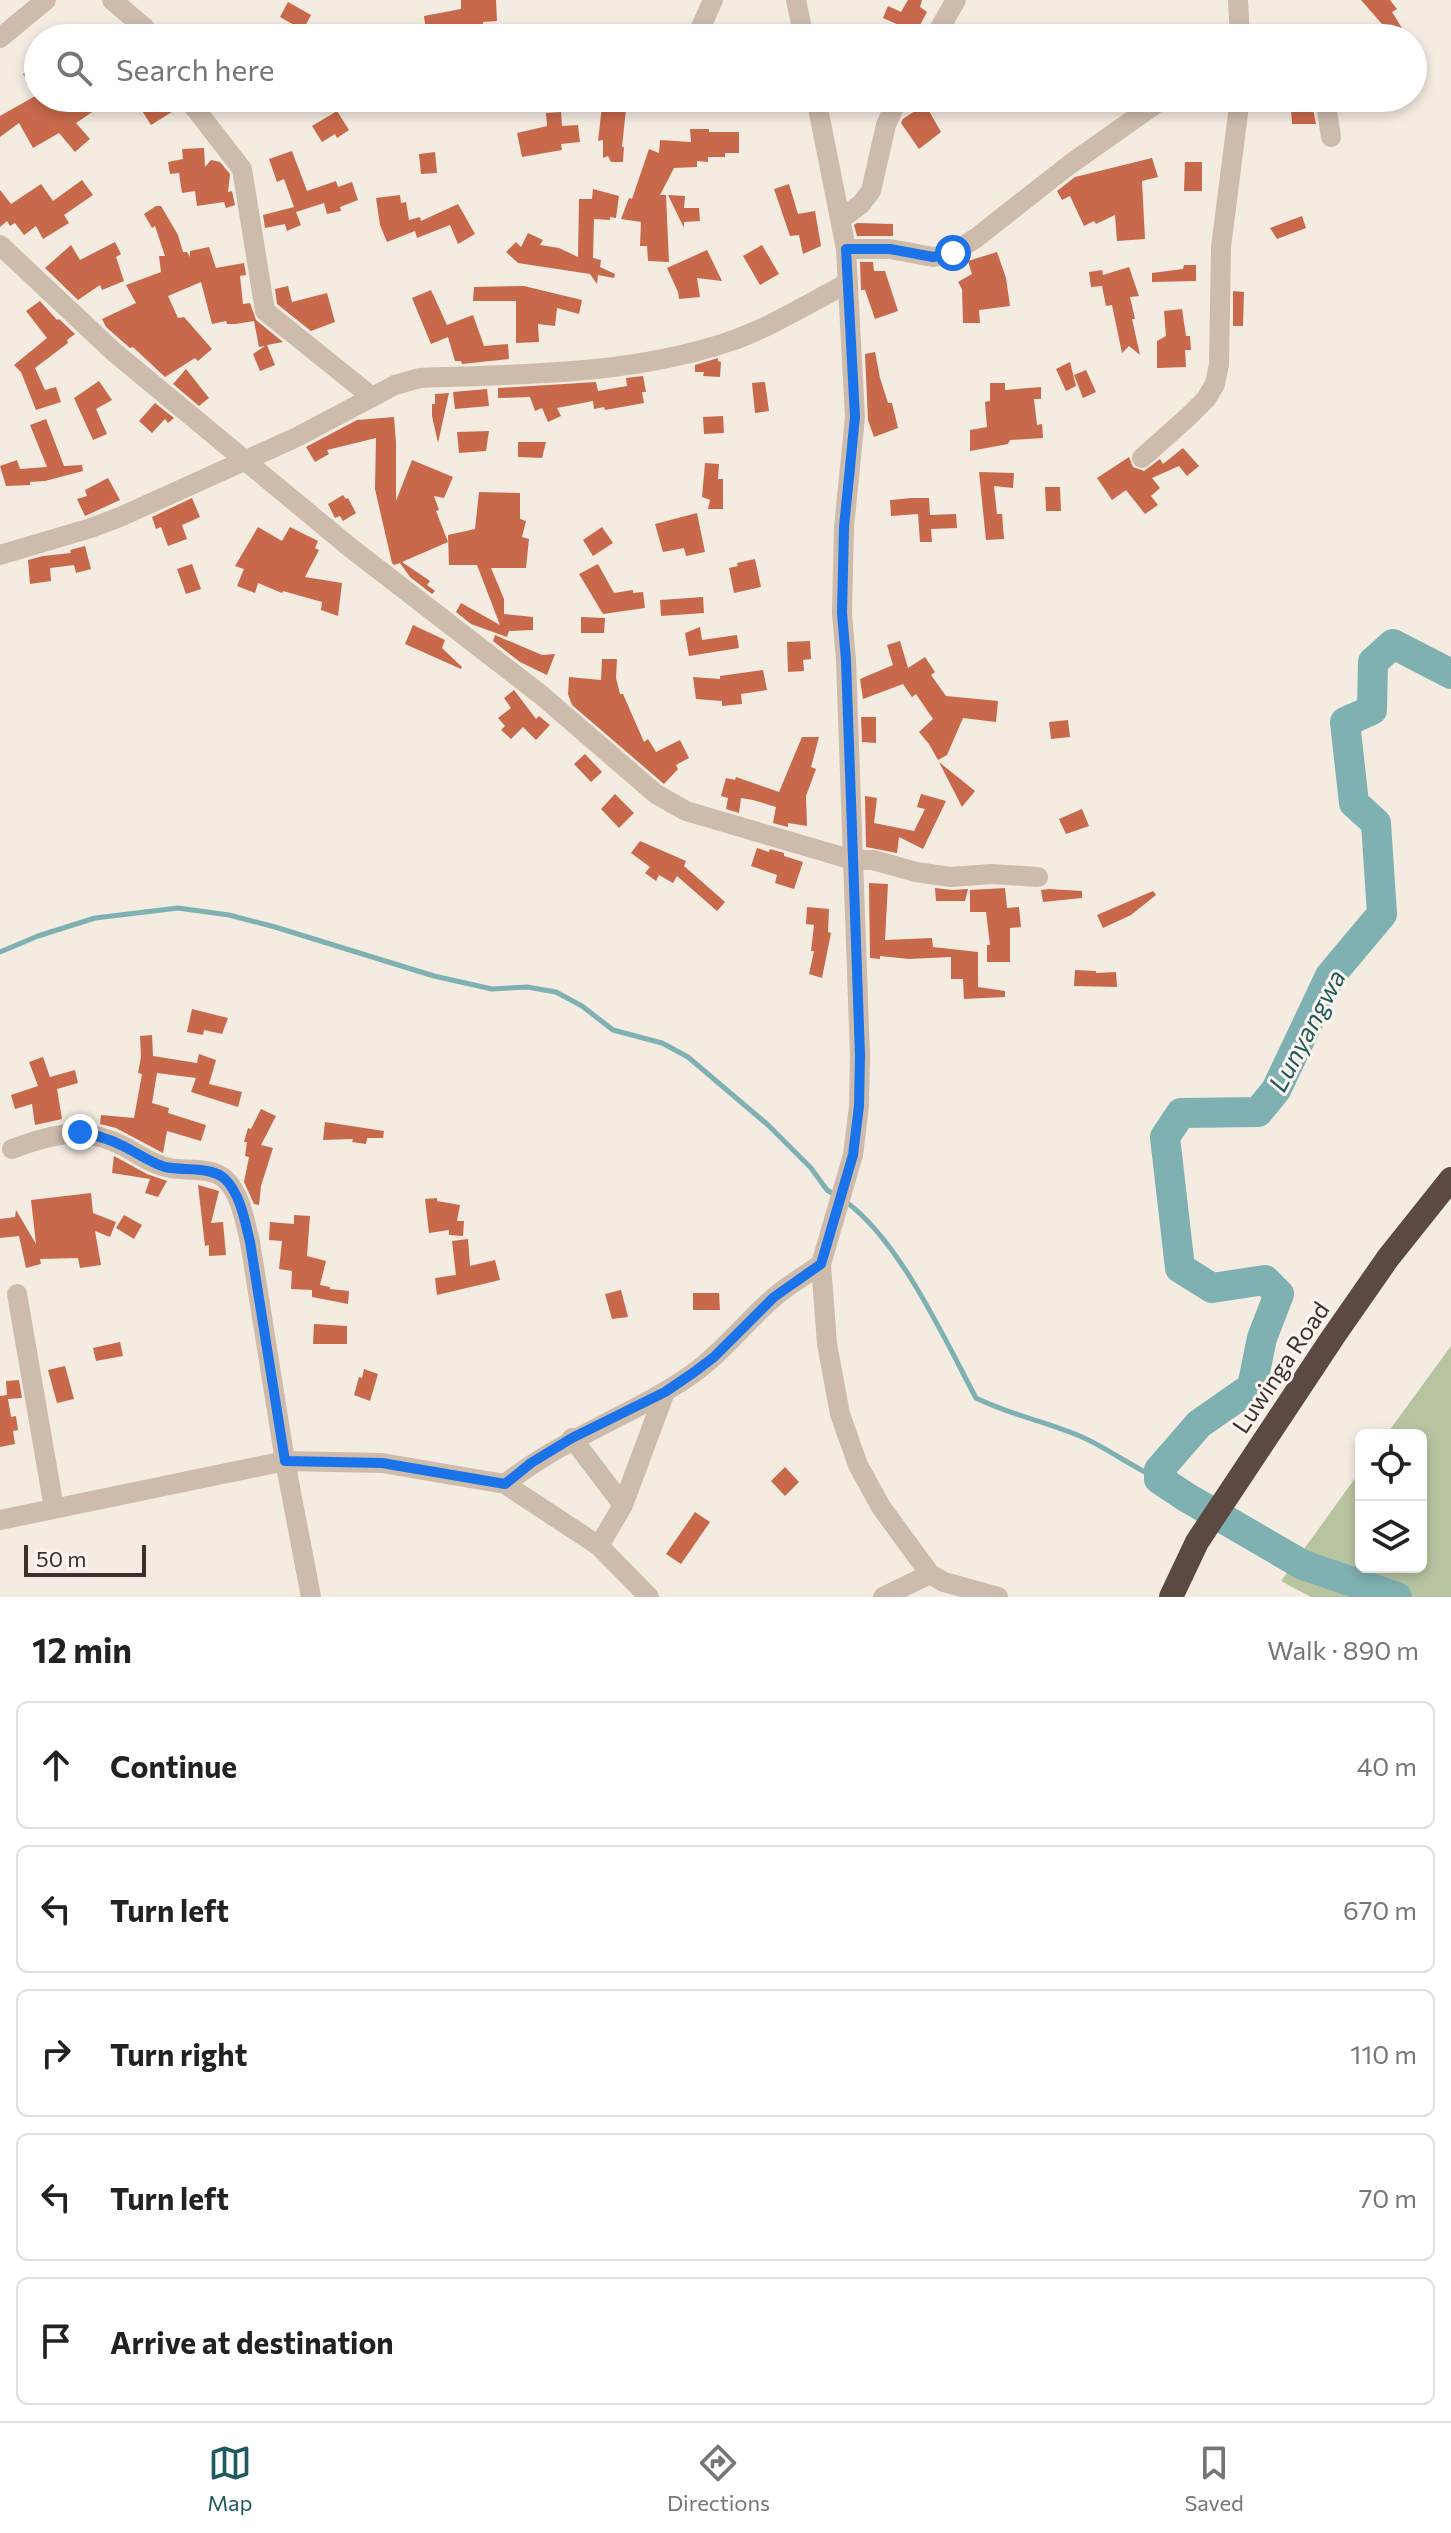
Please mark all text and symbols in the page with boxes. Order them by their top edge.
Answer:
search box [24,24,1427,112]
icon: search [52,46,96,90]
text: Search here [116,50,275,87]
route start [935,235,971,271]
water label: Lunyangwa [1261,964,1351,1096]
route end [62,1114,98,1150]
street label: Luwinga Road [1225,1296,1335,1438]
map controls [1355,1429,1427,1573]
button: locate [1355,1429,1427,1501]
button: layers [1355,1501,1427,1573]
scale bar [24,1541,146,1577]
text: 50 m [36,1545,86,1572]
text: 12 min [32,1628,132,1670]
text: Walk · 890 m [1267,1634,1419,1665]
icon: ahead [34,1743,78,1787]
text: Continue [110,1747,237,1784]
text: 40 m [1357,1750,1417,1781]
icon: left [34,1887,78,1931]
text: Turn left [110,1891,229,1928]
text: 670 m [1343,1894,1417,1925]
icon: right [34,2031,78,2075]
text: Turn right [110,2035,247,2072]
text: 110 m [1350,2038,1417,2069]
icon: left [34,2175,78,2219]
text: Turn left [110,2179,229,2216]
text: 70 m [1359,2182,1417,2213]
icon: arrive [34,2319,78,2363]
text: Arrive at destination [110,2323,394,2360]
tab: Map [207,2441,253,2516]
tab: Directions [667,2441,770,2516]
tab: Saved [1184,2441,1244,2516]

